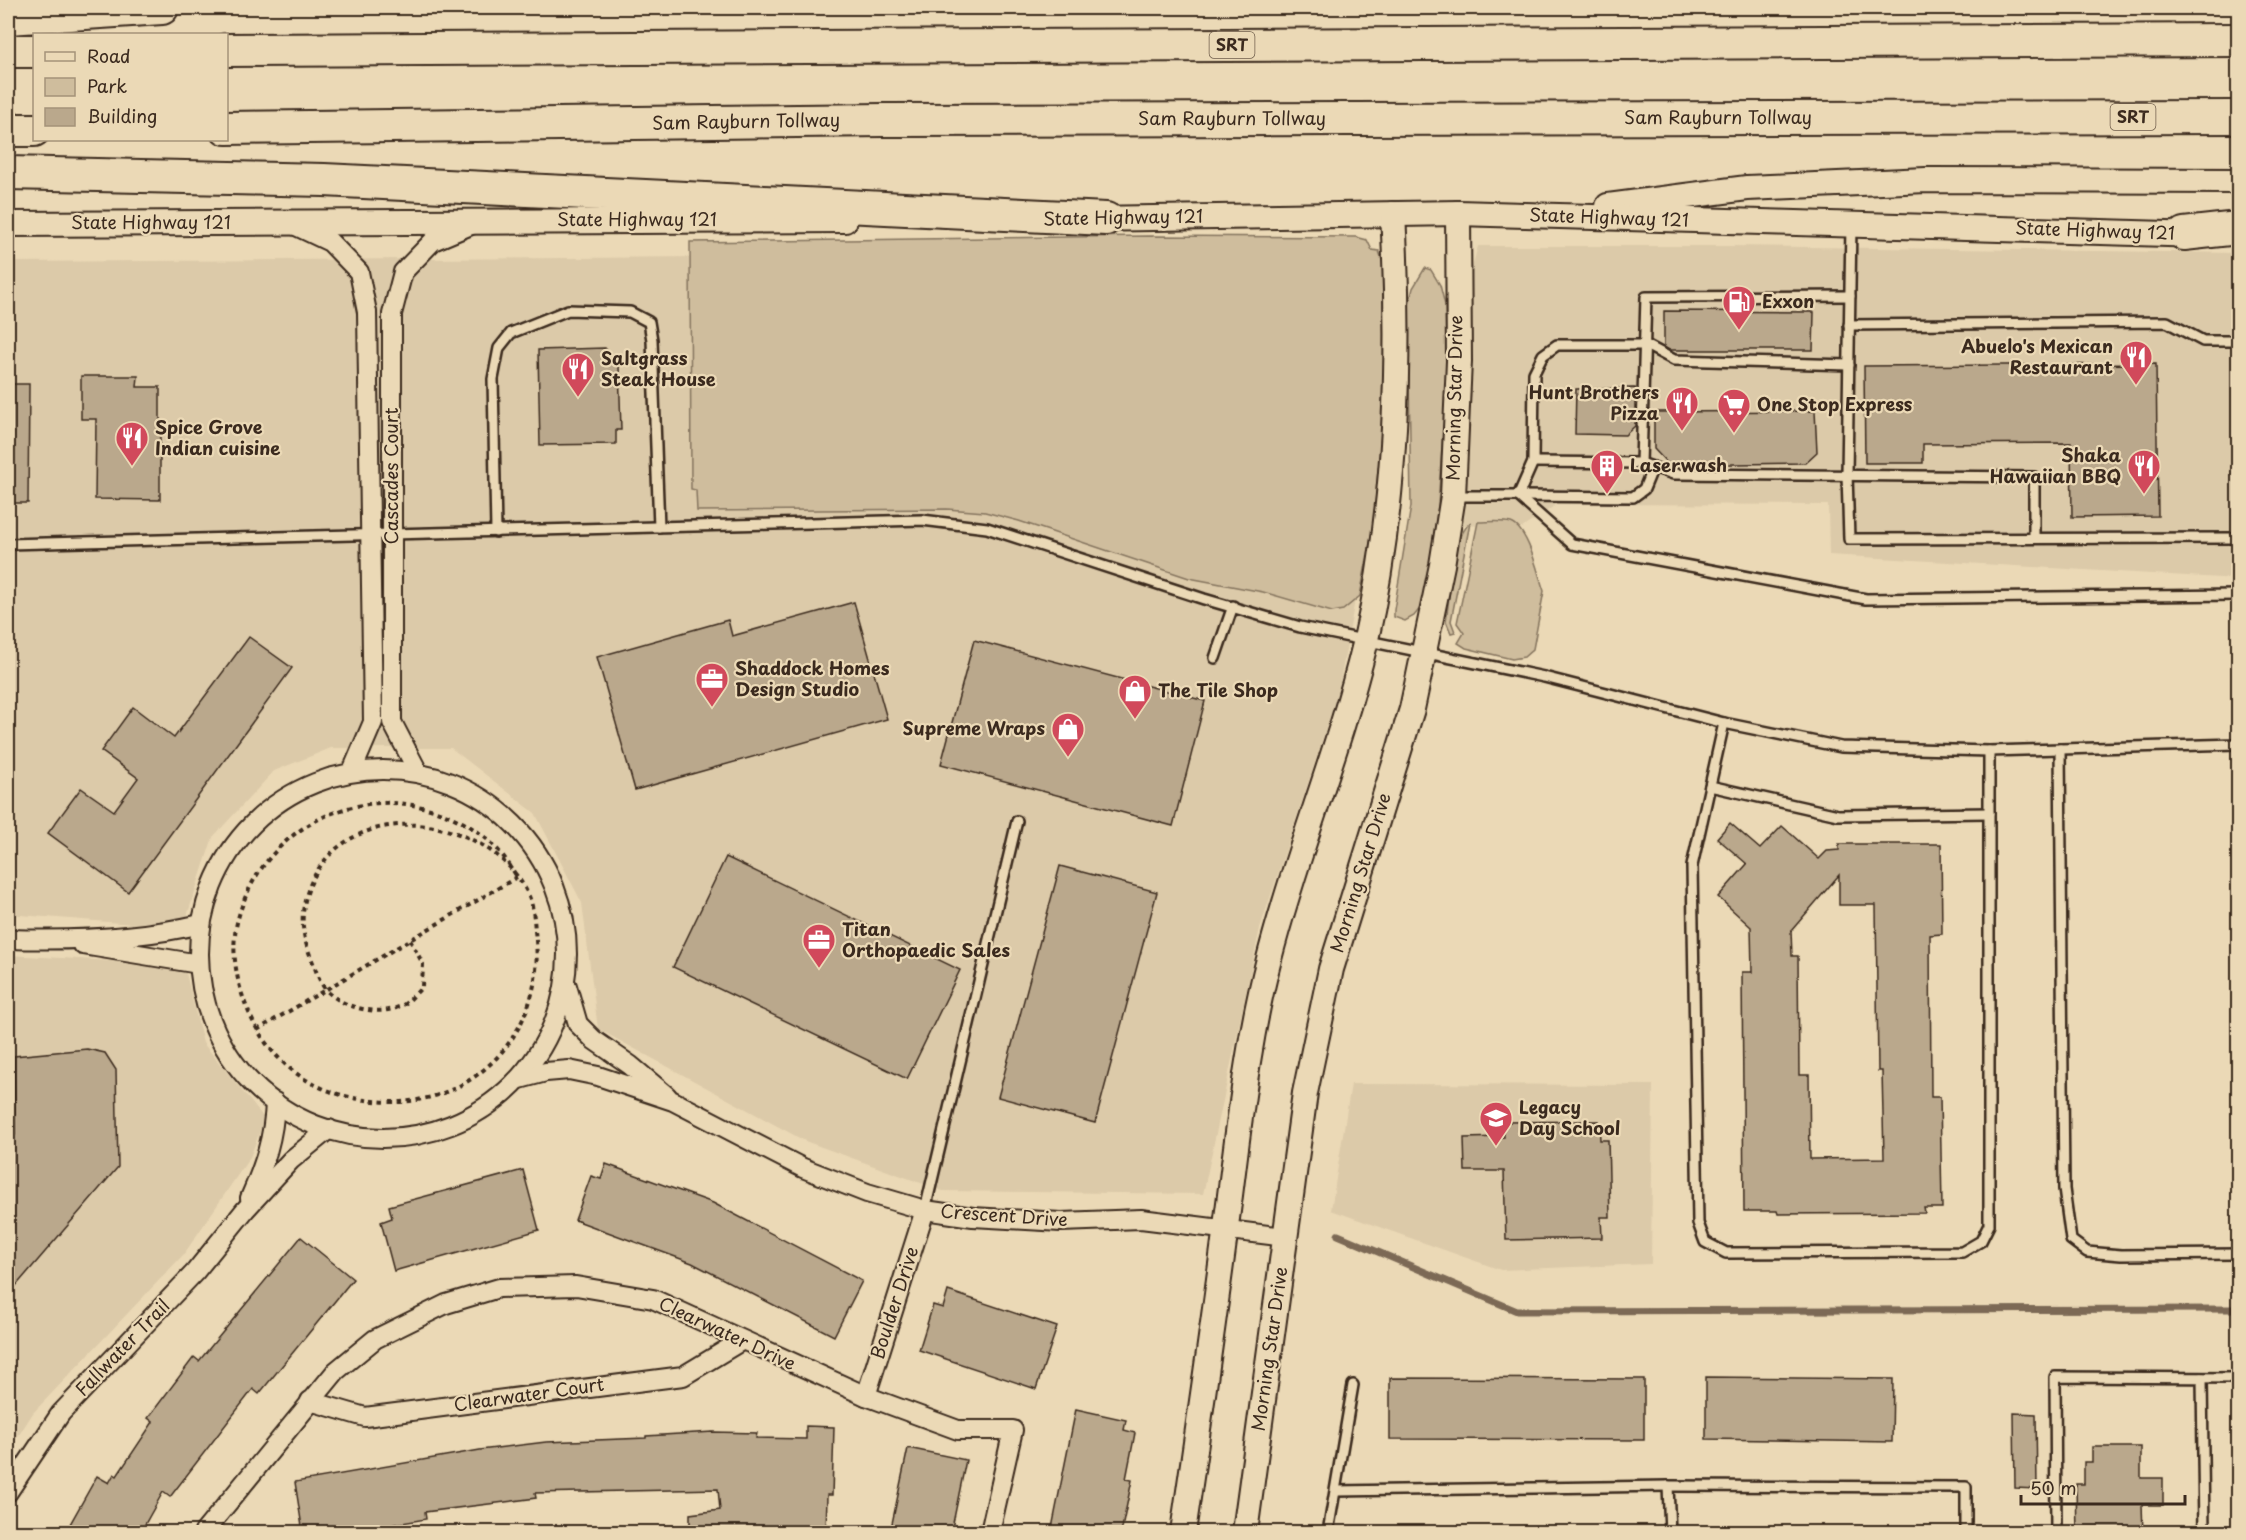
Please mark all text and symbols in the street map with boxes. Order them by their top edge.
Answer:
road number: SRT [1210,32,1254,58]
legend [33,33,228,141]
text: Road [87,42,131,69]
text: Park [87,72,127,99]
text: Building [87,102,157,129]
street label: Sam Rayburn Tollway [1624,103,1812,130]
street label: Sam Rayburn Tollway [1138,104,1326,131]
road number: SRT [2110,104,2156,130]
street label: Sam Rayburn Tollway [652,105,840,136]
street label: State Highway 121 [1529,200,1689,233]
street label: State Highway 121 [1043,202,1203,231]
street label: State Highway 121 [557,205,717,232]
street label: State Highway 121 [71,208,231,235]
street label: State Highway 121 [2015,213,2175,246]
fuel station icon: Exxon [1721,284,1757,331]
place label: Exxon [1762,287,1814,314]
street label: Morning Star Drive [1439,315,1468,481]
place label: Abuelo's Mexican Restaurant [1961,332,2113,380]
restaurant icon: Abuelo's Mexican Restaurant [2118,339,2154,386]
place label: Saltgrass Steak House [601,344,716,392]
restaurant icon: Saltgrass Steak House [560,351,596,398]
place label: Hunt Brothers Pizza [1529,378,1659,426]
restaurant icon: Hunt Brothers Pizza [1664,385,1700,432]
supermarket icon: One Stop Express [1716,387,1752,434]
place label: One Stop Express [1757,390,1912,417]
street label: Cascades Court [377,407,404,545]
place label: Spice Grove Indian cuisine [155,413,281,461]
restaurant icon: Spice Grove Indian cuisine [114,420,150,467]
place label: Shaka Hawaiian BBQ [1990,441,2121,489]
building icon: Laserwash [1589,448,1625,495]
restaurant icon: Shaka Hawaiian BBQ [2126,448,2162,495]
place label: Laserwash [1630,451,1727,478]
place label: Shaddock Homes Design Studio [735,654,890,702]
office icon: Shaddock Homes Design Studio [694,661,730,708]
shop icon: The Tile Shop [1117,673,1153,720]
place label: The Tile Shop [1158,676,1278,703]
shop icon: Supreme Wraps [1050,711,1086,758]
place label: Supreme Wraps [903,714,1045,741]
street label: Morning Star Drive [1322,789,1397,956]
place label: Titan Orthopaedic Sales [842,915,1011,963]
office icon: Titan Orthopaedic Sales [801,922,837,969]
place label: Legacy Day School [1519,1093,1620,1141]
school or university icon: Legacy Day School [1478,1100,1514,1147]
street label: Crescent Drive [940,1197,1069,1232]
street label: Boulder Drive [863,1243,924,1362]
street label: Morning Star Drive [1244,1265,1293,1433]
street label: Clearwater Drive [655,1289,801,1376]
street label: Fallwater Trail [68,1292,176,1402]
street label: Clearwater Court [452,1370,606,1417]
scale bar [2021,1468,2184,1506]
text: 50 m [2030,1474,2077,1501]

